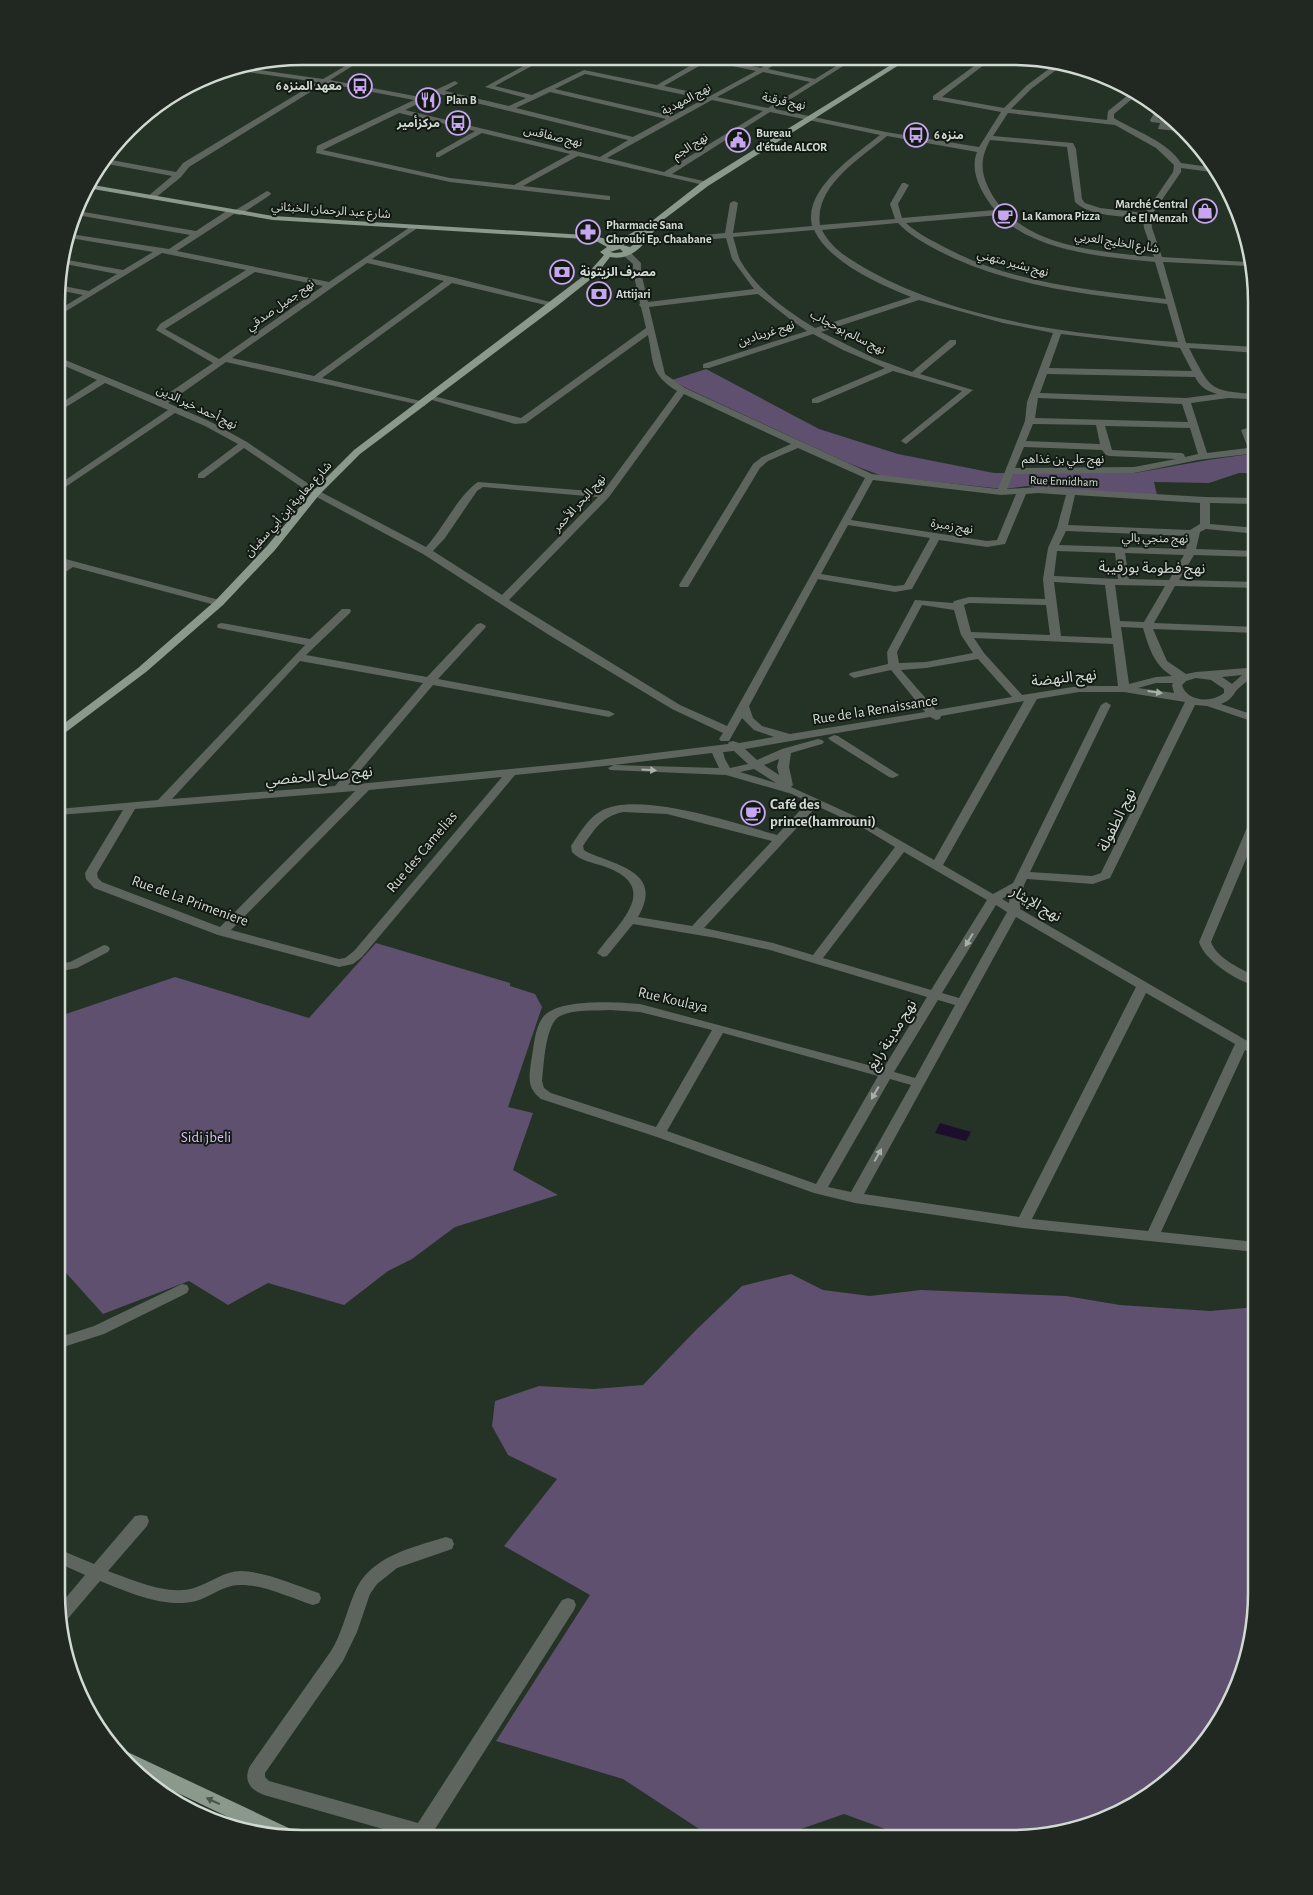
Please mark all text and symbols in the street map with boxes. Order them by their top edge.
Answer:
bus stop icon: معهد المنزه 6 [347,73,373,99]
place label: معهد المنزه 6 [276,80,342,93]
street label: نهج المهدية [659,81,714,120]
restaurant icon: Plan B [415,87,441,113]
street label: نهج قرقنة [761,91,807,114]
place label: Plan B [446,94,477,106]
bus stop icon: مركزأمير [445,110,471,136]
place label: مركزأمير [396,115,440,130]
bus stop icon: منزه 6 [903,122,929,148]
street label: نهج صفاقس [522,123,584,152]
public building icon: Bureau d'étude ALCOR [725,127,751,153]
place label: Bureau d'étude ALCOR [756,127,827,153]
place label: منزه 6 [934,129,964,142]
street label: نهج الجم [670,130,711,164]
place label: Marché Central de El Menzah [1115,198,1188,224]
shop icon: Marché Central de El Menzah [1192,198,1218,224]
street label: شارع عبد الرحمان الخبثاني [271,200,391,224]
cafe icon: La Kamora Pizza [992,203,1018,229]
place label: La Kamora Pizza [1022,210,1100,222]
pharmacy icon: Pharmacie Sana Ghroubi Ep. Chaabane [575,219,601,245]
place label: Pharmacie Sana Ghroubi Ep. Chaabane [606,219,712,245]
street label: شارع الخليج العربي [1073,229,1160,258]
street label: نهج بشير متهني [975,248,1050,282]
bank icon: مصرف الزيتونة [549,259,575,285]
place label: مصرف الزيتونة [580,265,656,279]
street label: نهج جميل صدقي [244,277,318,336]
bank icon: Attijari [586,281,612,307]
place label: Attijari [616,288,651,301]
street label: نهج سالم بوحجاب [807,308,888,359]
street label: نهج غرينادين [736,318,797,351]
street label: نهج أحمد خير الدين [154,382,240,434]
street label: نهج علي بن غذاهم [1022,453,1104,469]
street label: شارع معاوية إبن أبي سفيان [241,458,337,561]
street label: نهج البحر الأحمر [549,472,610,537]
street label: Rue Ennidham [1030,474,1098,488]
street label: نهج زمبرة [930,517,974,538]
street label: نهج منجي بالي [1122,531,1188,548]
street label: نهج فطومة بورقيبة [1098,560,1206,580]
street label: نهج النهضة [1031,667,1098,693]
one-way arrow [1147,689,1163,697]
street label: Rue de la Renaissance [811,693,939,727]
street label: نهج صالح الحفصي [265,764,374,792]
one-way arrow [641,766,657,774]
street label: نهج الطفولة [1095,786,1142,855]
place label: Café des prince(hamrouni) [770,797,876,829]
cafe icon: Café des prince(hamrouni) [740,800,766,826]
street label: Rue des Camelias [384,808,460,896]
street label: Rue de La Primeniere [130,873,250,929]
street label: نهج الإيثار [1005,883,1064,928]
one-way arrow [964,933,973,946]
street label: Rue Koulaya [636,985,710,1015]
street label: نهج مدينة رابغ [864,997,923,1075]
one-way arrow [870,1087,879,1100]
park label: Sidi jbeli [181,1130,231,1145]
one-way arrow [874,1148,883,1162]
one-way arrow [206,1797,220,1805]

